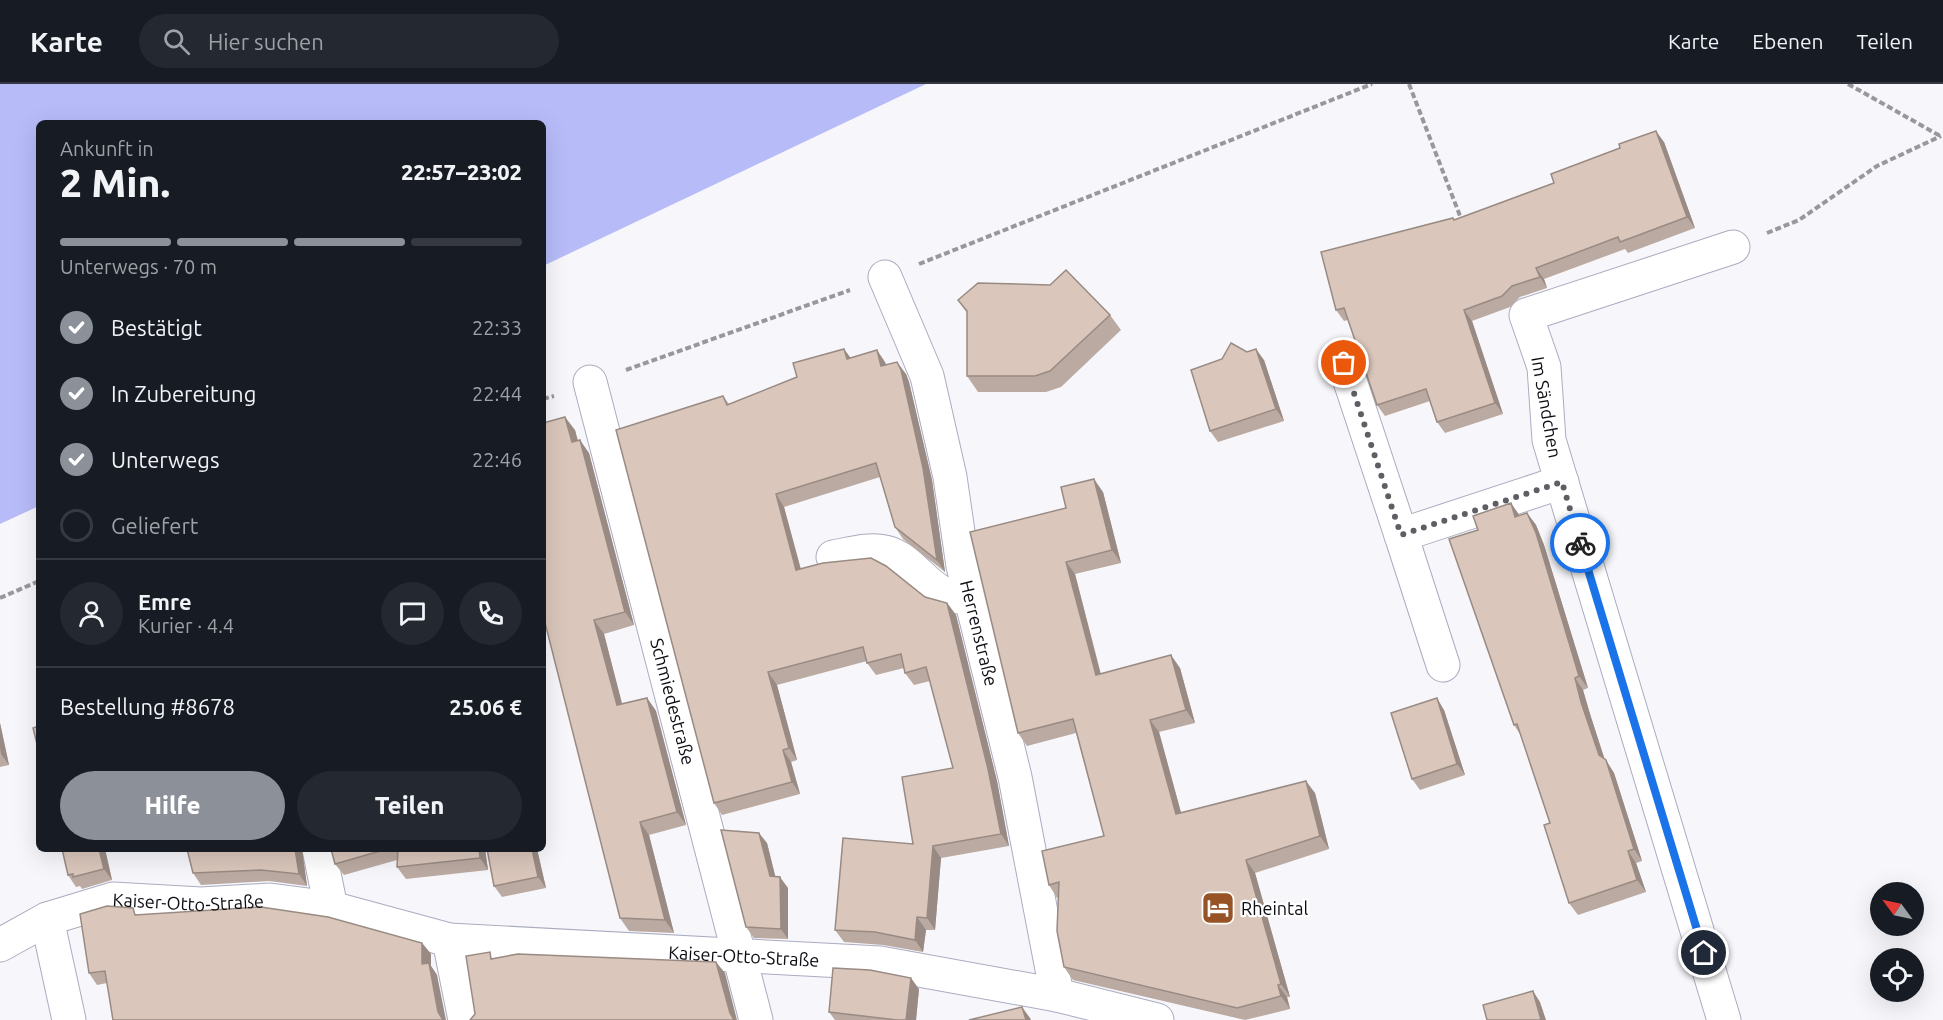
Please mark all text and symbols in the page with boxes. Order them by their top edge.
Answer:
search box [139,14,559,68]
icon: search [160,25,193,58]
text: Karte [30,26,103,57]
text: Hier suchen [208,29,324,54]
text: Karte [1668,29,1719,53]
text: Ebenen [1752,29,1824,53]
text: Teilen [1857,29,1913,53]
text: Ankunft in [60,137,154,160]
text: 22:57–23:02 [401,159,522,184]
text: 2 Min. [60,161,170,204]
text: Unterwegs · 70 m [60,255,217,278]
icon: check [60,311,93,344]
text: Bestätigt [111,315,202,340]
text: 22:33 [472,316,522,339]
pin [1318,337,1369,388]
icon: bag [1327,346,1360,379]
street label: Im Sändchen [1528,355,1566,459]
icon: check [60,377,93,410]
text: In Zubereitung [111,381,256,406]
text: 22:44 [472,382,522,405]
icon: check [60,443,93,476]
text: Unterwegs [111,447,220,472]
text: 22:46 [472,448,522,471]
text: Geliefert [111,513,198,538]
courier [1550,513,1610,573]
icon: bike [1564,527,1597,560]
street label: Herrenstraße [957,578,1002,688]
button: person [60,582,123,645]
button: chat [381,582,444,645]
button: phone [459,582,522,645]
text: Emre [138,589,192,614]
text: Kurier · 4.4 [138,614,234,637]
street label: Schmiedestraße [647,636,699,767]
text: Bestellung #8678 [60,694,235,719]
text: 25.06 € [449,694,522,719]
button: Hilfe [60,771,285,840]
button: Teilen [297,771,522,840]
north arrow [1870,882,1924,936]
map controls [1870,882,1924,1002]
street label: Kaiser-Otto-Straße [112,889,264,914]
hotel icon: Rheintal [1200,890,1236,926]
place label: Rheintal [1241,898,1308,918]
pin [1678,927,1729,978]
icon: home [1687,936,1720,969]
street label: Kaiser-Otto-Straße [668,942,820,970]
button: locate [1870,948,1924,1002]

